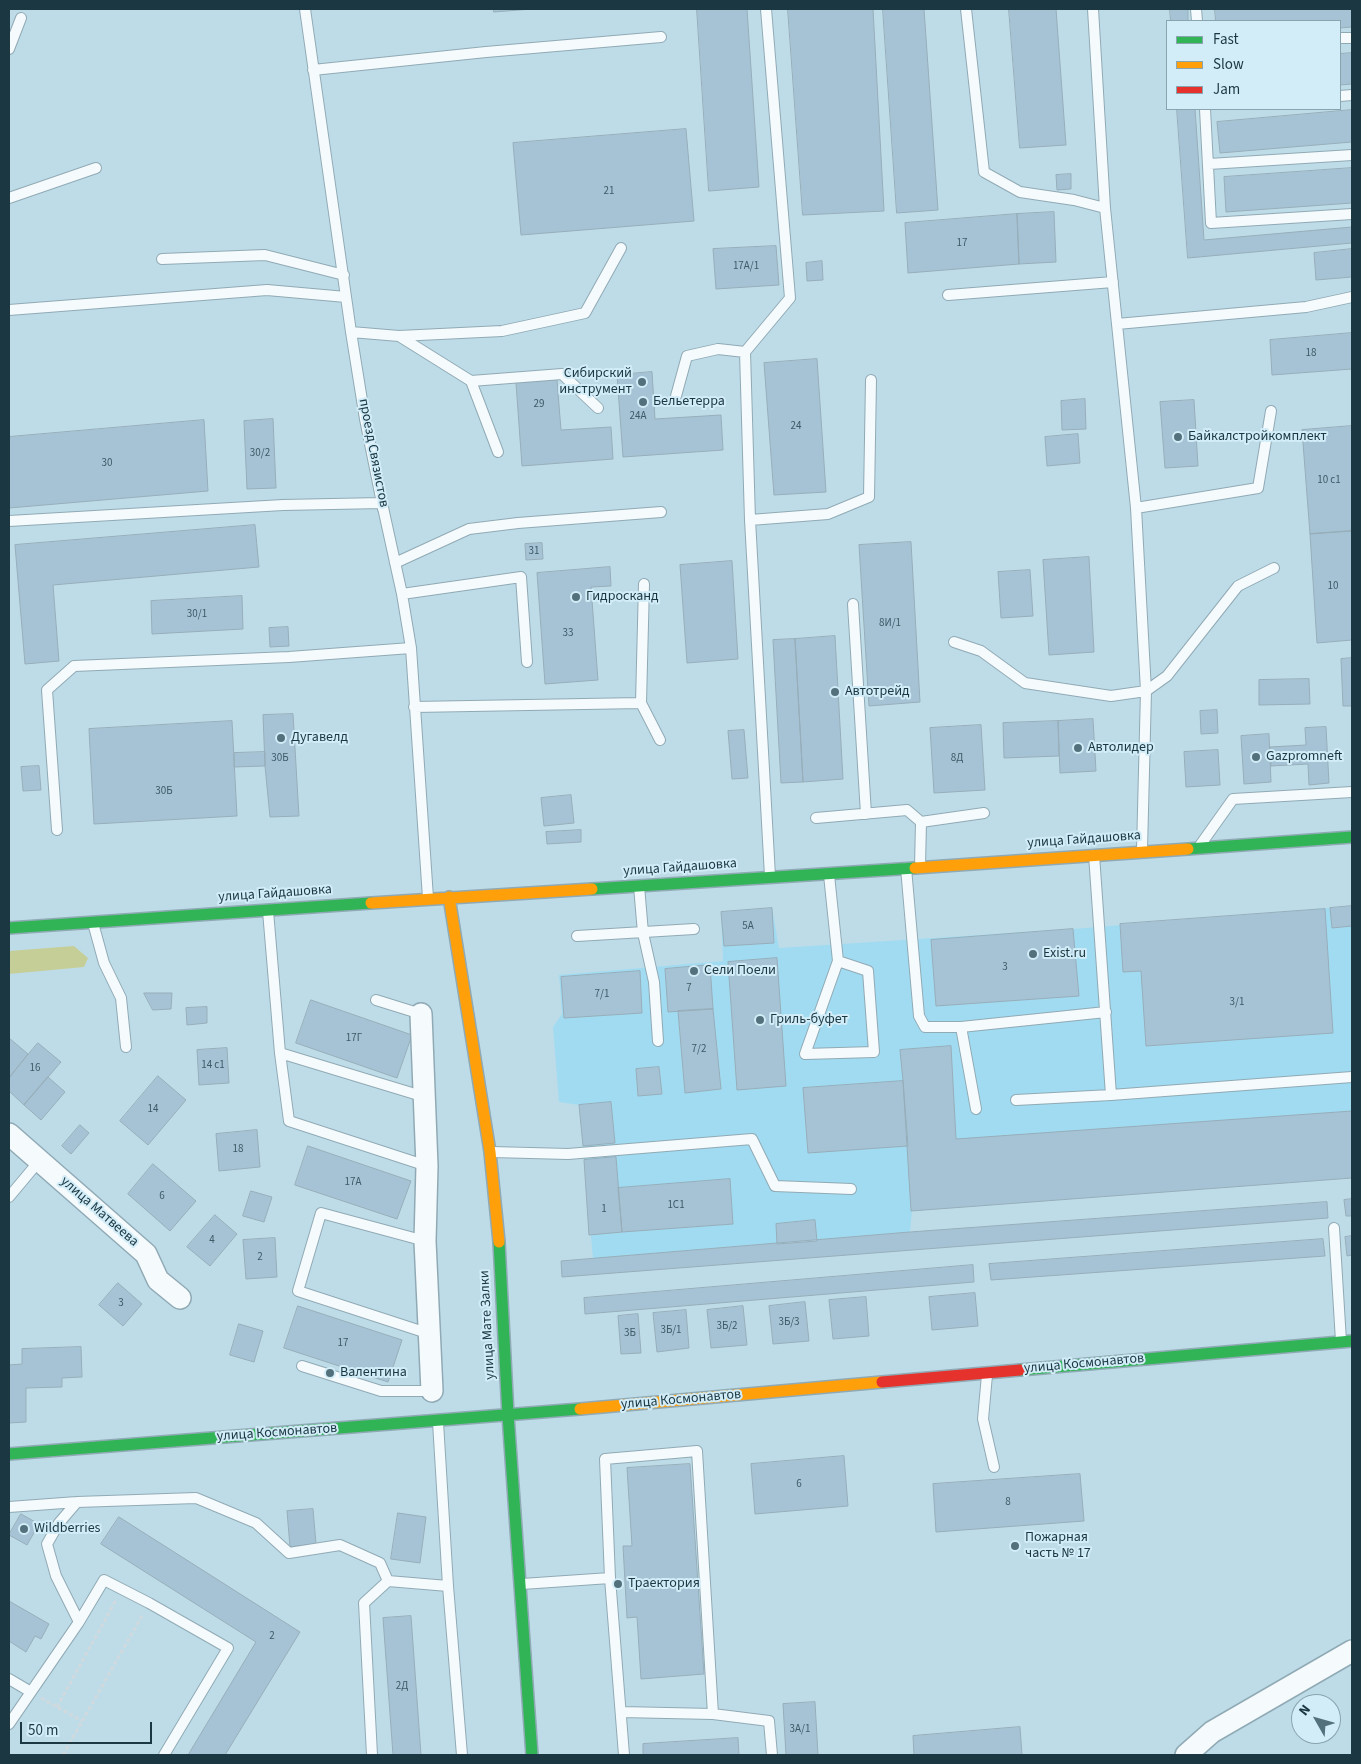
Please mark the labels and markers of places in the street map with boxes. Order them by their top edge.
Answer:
place label: Сибирский инструмент [559,366,632,398]
marker: Сибирский инструмент [636,376,648,388]
place label: Бельетерра [653,394,725,410]
marker: Бельетерра [637,396,649,408]
place label: Байкалстройкомплект [1188,429,1327,445]
marker: Байкалстройкомплект [1172,431,1184,443]
place label: Гидросканд [586,589,659,605]
marker: Гидросканд [570,591,582,603]
place label: Автотрейд [845,684,910,700]
marker: Автотрейд [829,686,841,698]
place label: Дугавелд [291,730,348,746]
marker: Дугавелд [275,732,287,744]
place label: Автолидер [1088,740,1154,756]
marker: Автолидер [1072,742,1084,754]
place label: Gazpromneft [1266,749,1342,765]
marker: Gazpromneft [1250,751,1262,763]
place label: Exist.ru [1043,946,1086,962]
marker: Exist.ru [1027,948,1039,960]
place label: Сели Поели [704,963,776,979]
marker: Сели Поели [688,965,700,977]
place label: Гриль-буфет [770,1012,848,1028]
marker: Гриль-буфет [754,1014,766,1026]
place label: Валентина [340,1365,407,1381]
marker: Валентина [324,1367,336,1379]
place label: Wildberries [34,1521,100,1537]
marker: Wildberries [18,1523,30,1535]
place label: Пожарная часть № 17 [1025,1530,1091,1562]
marker: Пожарная часть № 17 [1009,1540,1021,1552]
place label: Траектория [628,1576,700,1592]
marker: Траектория [612,1578,624,1590]

